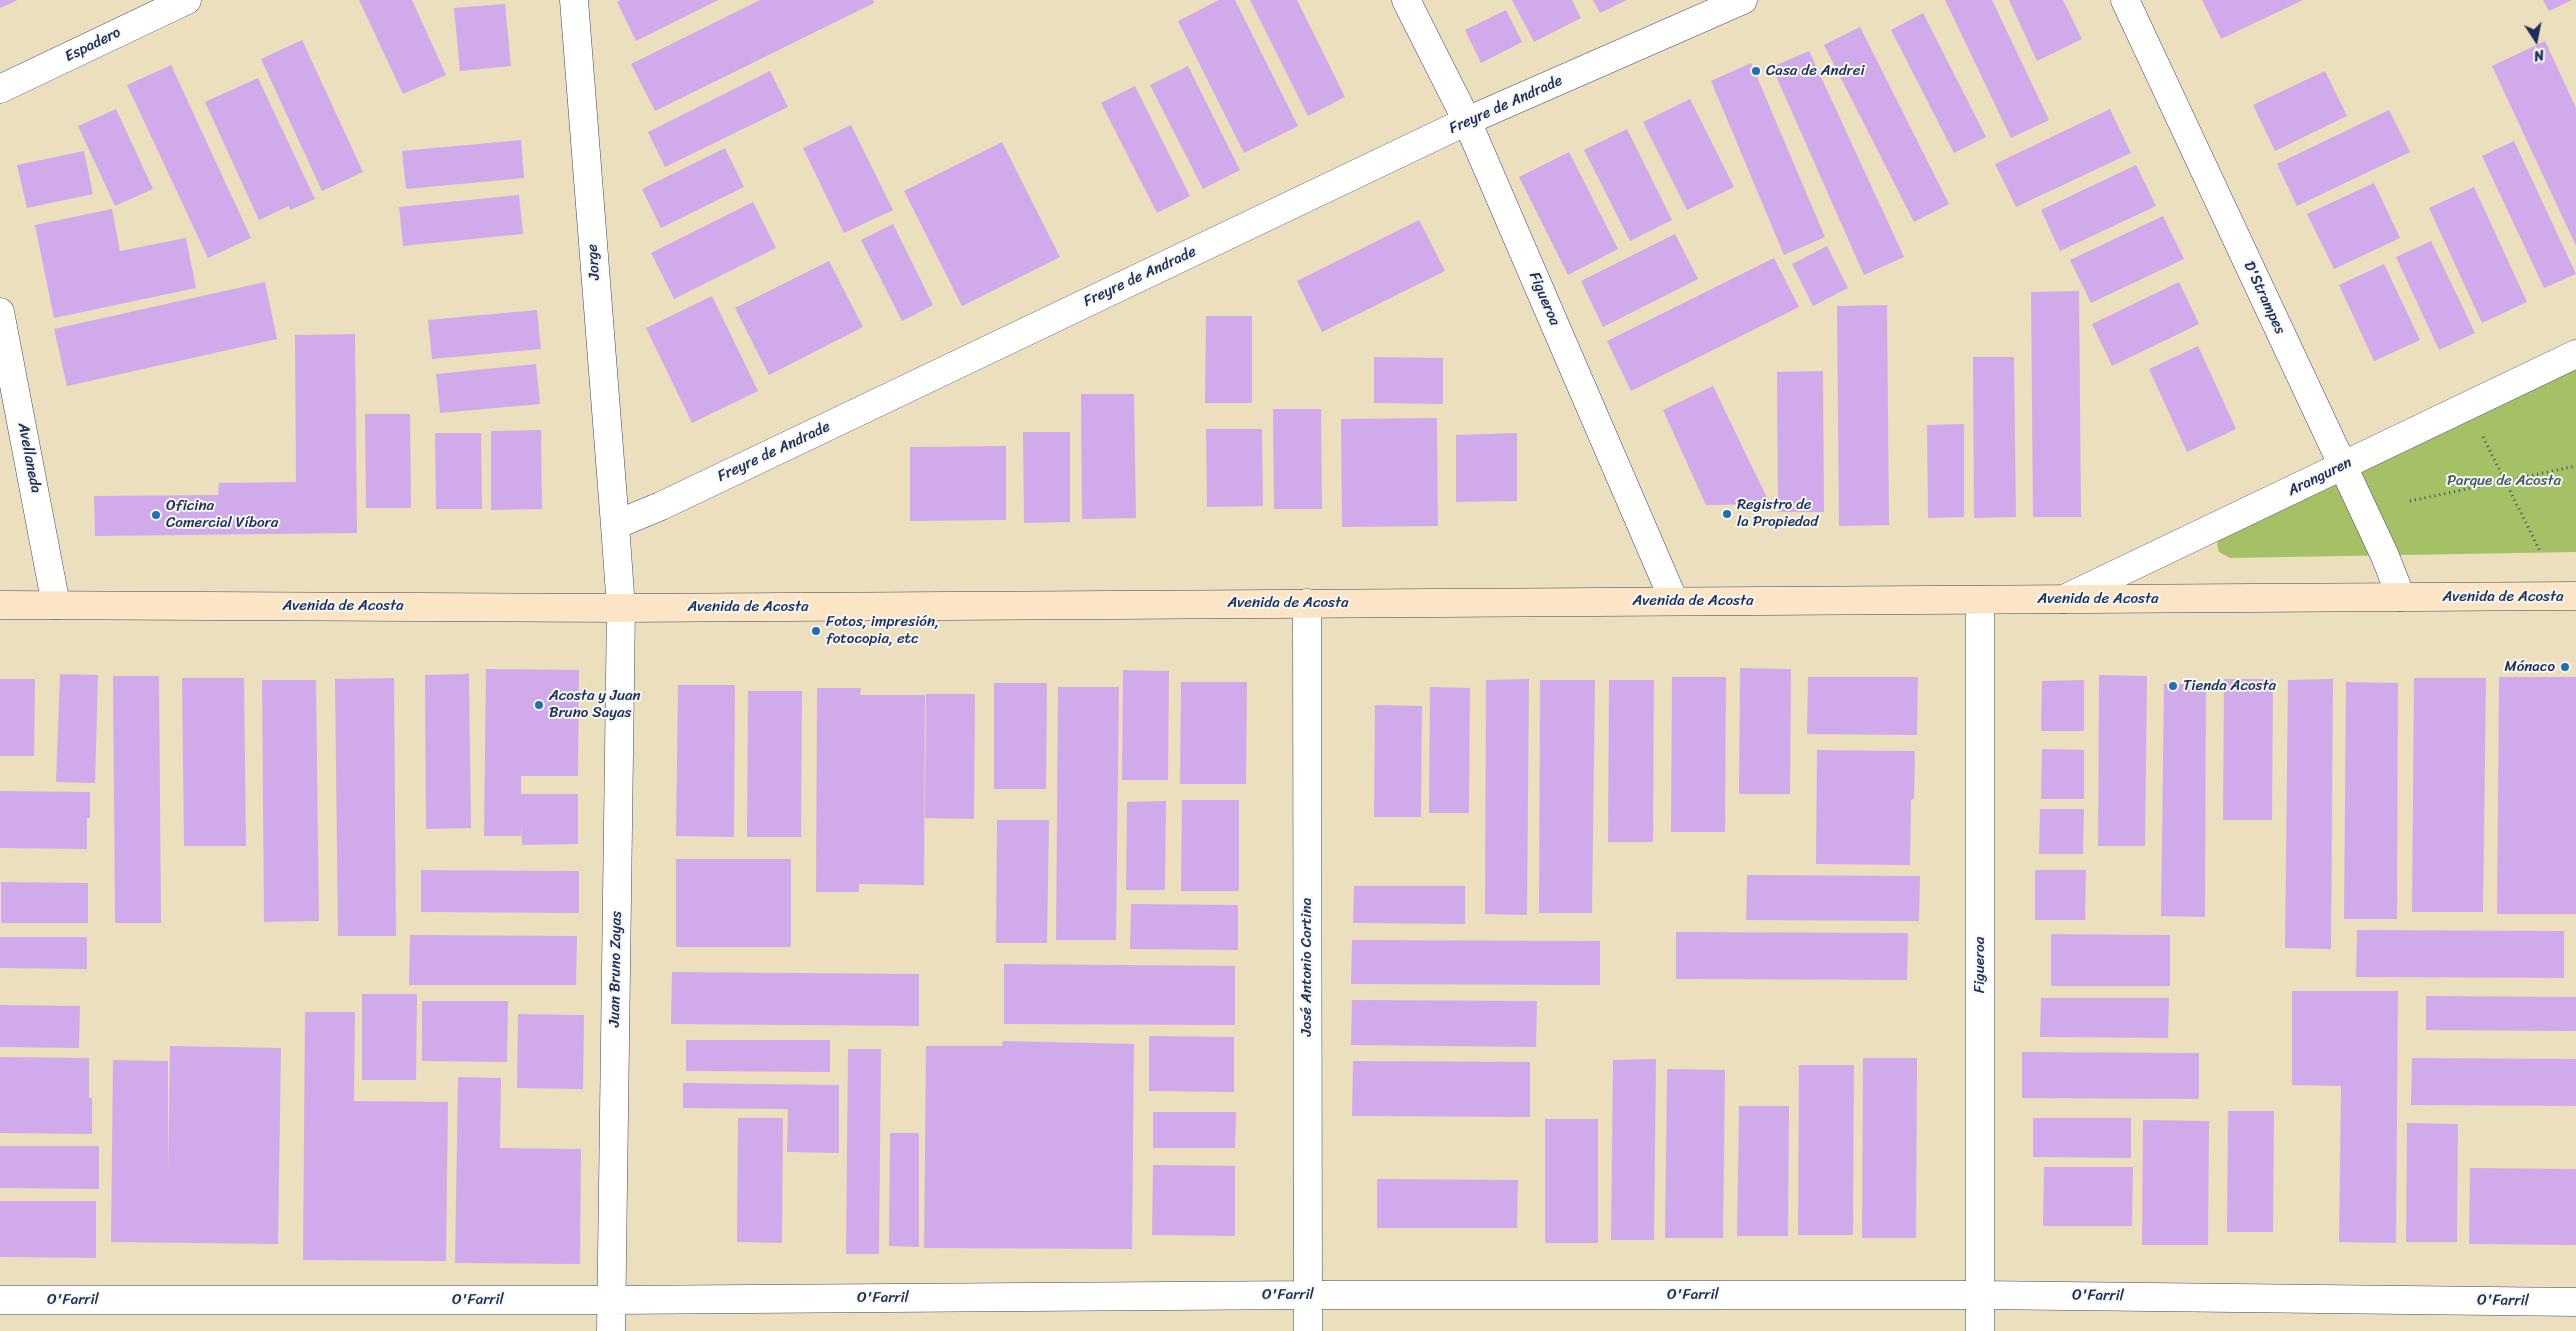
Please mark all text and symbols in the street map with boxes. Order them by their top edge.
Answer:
north arrow [2511,15,2561,65]
street label: Espadero [62,24,124,66]
text: N [2532,42,2546,68]
place label: Casa de Andrei [1766,62,1865,80]
marker: Casa de Andrei [1750,65,1762,77]
street label: Freyre de Andrade [1447,72,1565,138]
street label: Jorge [584,243,604,281]
street label: Freyre de Andrade [1081,243,1199,311]
street label: D'Strampes [2239,259,2289,337]
street label: Figueroa [1525,269,1563,329]
street label: Freyre de Andrade [715,418,833,486]
street label: Avellaneda [13,421,45,495]
street label: Aranguren [2285,454,2355,500]
park label: Parque de Acosta [2447,472,2561,490]
place label: Registro de la Propiedad [1737,496,1818,531]
place label: Oficina Comercial Víbora [166,497,278,532]
marker: Registro de la Propiedad [1721,508,1733,520]
marker: Oficina Comercial Víbora [150,509,162,521]
street label: Avenida de Acosta [2442,588,2564,606]
street label: Avenida de Acosta [2037,590,2159,608]
street label: Avenida de Acosta [1632,592,1754,610]
street label: Avenida de Acosta [1227,594,1349,612]
street label: Avenida de Acosta [282,597,404,615]
street label: Avenida de Acosta [687,598,809,616]
place label: Fotos, impresión, fotocopia, etc [826,613,939,648]
marker: Fotos, impresión, fotocopia, etc [810,625,822,637]
place label: Mónaco [2504,658,2555,676]
marker: Mónaco [2559,661,2571,673]
place label: Tienda Acosta [2183,677,2276,695]
marker: Tienda Acosta [2167,680,2179,692]
place label: Acosta y Juan Bruno Sayas [549,687,641,722]
marker: Acosta y Juan Bruno Sayas [533,699,545,711]
street label: José Antonio Cortina [1298,898,1316,1036]
street label: Juan Bruno Zayas [606,911,626,1027]
street label: Figueroa [1971,937,1989,993]
street label: O'Farril [1262,1286,1314,1304]
street label: O'Farril [1667,1286,1719,1304]
street label: O'Farril [2072,1287,2124,1305]
street label: O'Farril [857,1289,909,1307]
street label: O'Farril [47,1291,99,1309]
street label: O'Farril [452,1291,504,1309]
street label: O'Farril [2477,1292,2529,1310]

